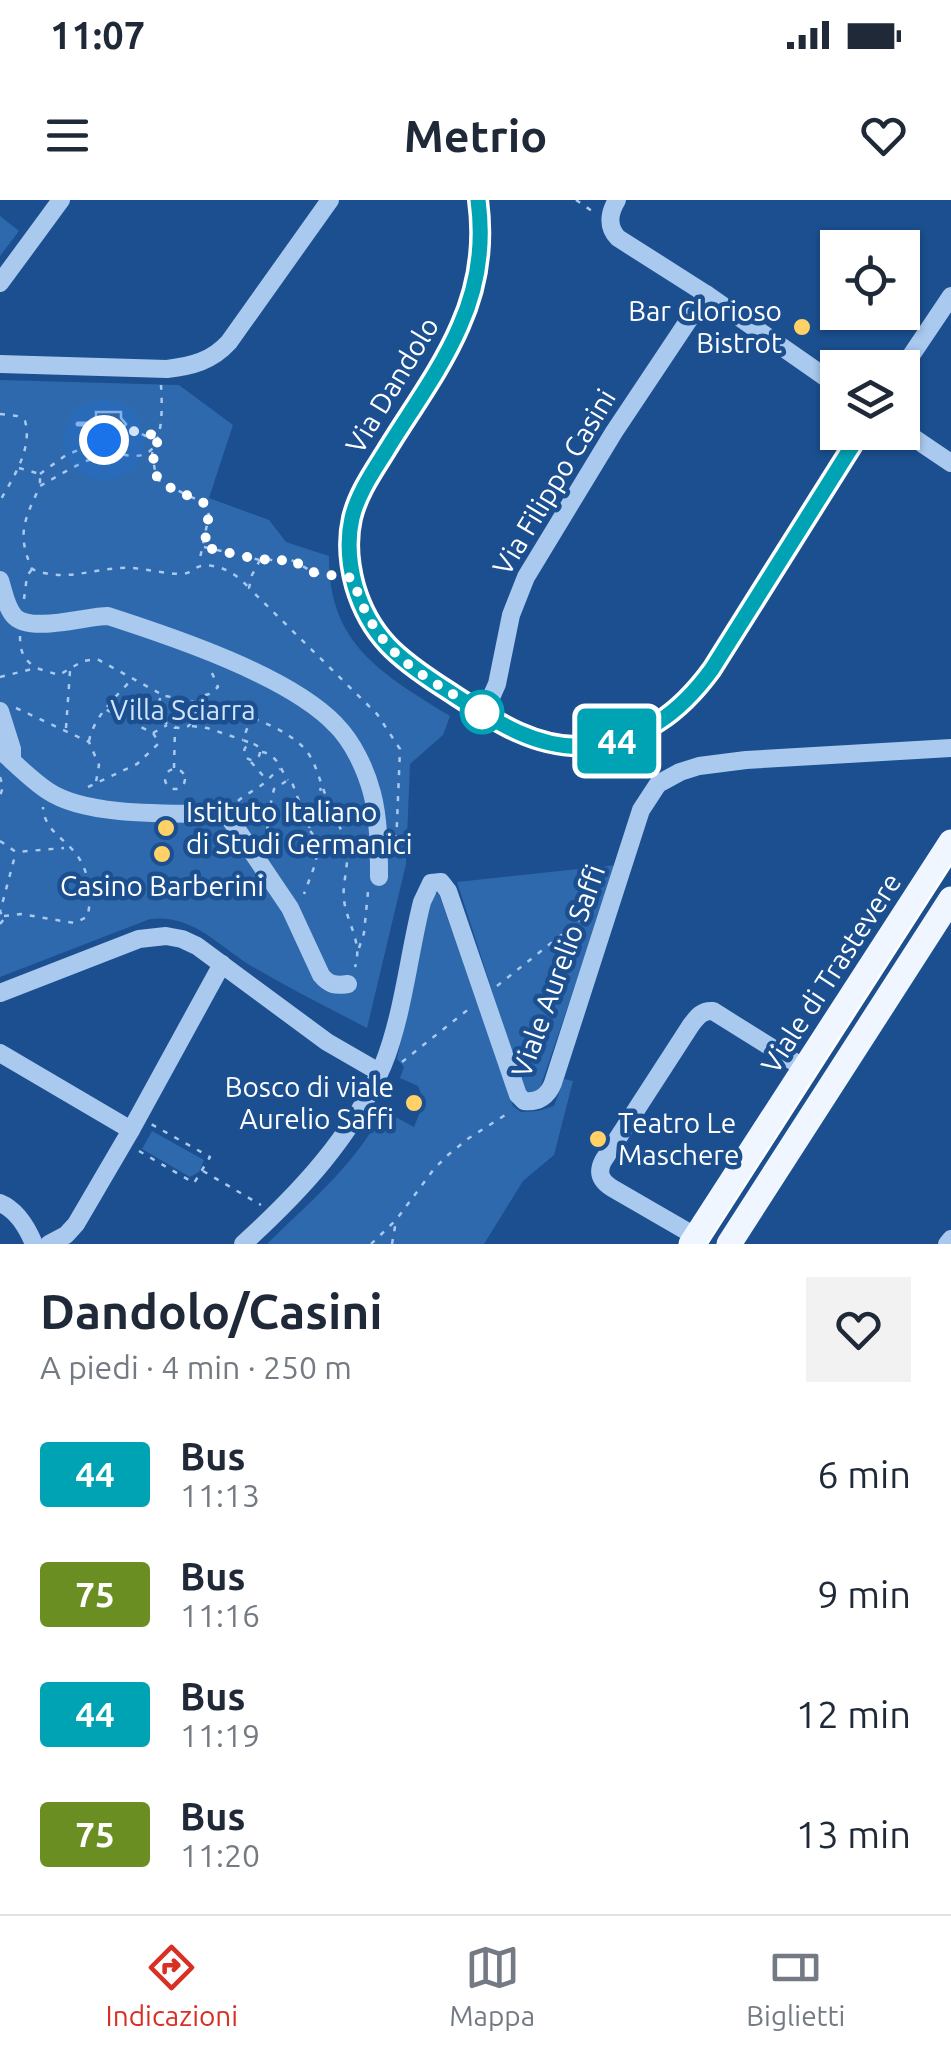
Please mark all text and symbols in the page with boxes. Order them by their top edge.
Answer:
text: 11:07 [50,14,145,56]
icon: menu [40,108,95,163]
icon: heart [856,108,911,163]
text: Metrio [404,110,547,161]
map controls [820,230,920,450]
button: locate [820,230,920,330]
place label: Bar Glorioso Bistrot [628,295,782,358]
street label: Via Dandolo [339,311,444,458]
marker: Bar Glorioso Bistrot [791,316,813,338]
button: layers [820,350,920,450]
street label: Via Filippo Casini [486,383,621,580]
your location [79,415,129,465]
unlabelled marker [461,691,503,733]
park label: Villa Sciarra [110,694,256,725]
line badge: 44 [572,708,662,774]
text: 44 [597,721,637,761]
place label: Istituto Italiano di Studi Germanici [186,796,413,859]
marker: Istituto Italiano di Studi Germanici [155,817,177,839]
marker: Casino Barberini [151,843,173,865]
street label: Viale Aurelio Saffi [505,861,610,1081]
street label: Viale di Trastevere [754,867,907,1078]
place label: Casino Barberini [60,870,264,901]
place label: Bosco di viale Aurelio Saffi [225,1071,394,1134]
marker: Bosco di viale Aurelio Saffi [403,1092,425,1114]
place label: Teatro Le Maschere [618,1107,739,1170]
marker: Teatro Le Maschere [587,1128,609,1150]
button: heart [806,1277,911,1382]
text: Dandolo/Casini [40,1284,383,1338]
text: A piedi · 4 min · 250 m [40,1349,352,1385]
text: Bus [180,1435,245,1477]
text: 6 min [817,1453,911,1495]
text: 44 [75,1454,115,1494]
text: 11:13 [180,1477,260,1513]
text: Bus [180,1555,245,1597]
text: 9 min [817,1573,911,1615]
text: 75 [75,1574,115,1614]
text: 11:16 [180,1597,260,1633]
text: Bus [180,1675,245,1717]
text: 12 min [796,1693,911,1735]
text: 44 [75,1694,115,1734]
text: 11:19 [180,1717,260,1753]
text: Bus [180,1795,245,1837]
text: 13 min [796,1813,911,1855]
text: 75 [75,1814,115,1854]
text: 11:20 [180,1837,260,1873]
tab: Indicazioni [106,1940,238,2031]
tab: Mappa [449,1940,535,2031]
tab: Biglietti [746,1940,845,2031]

